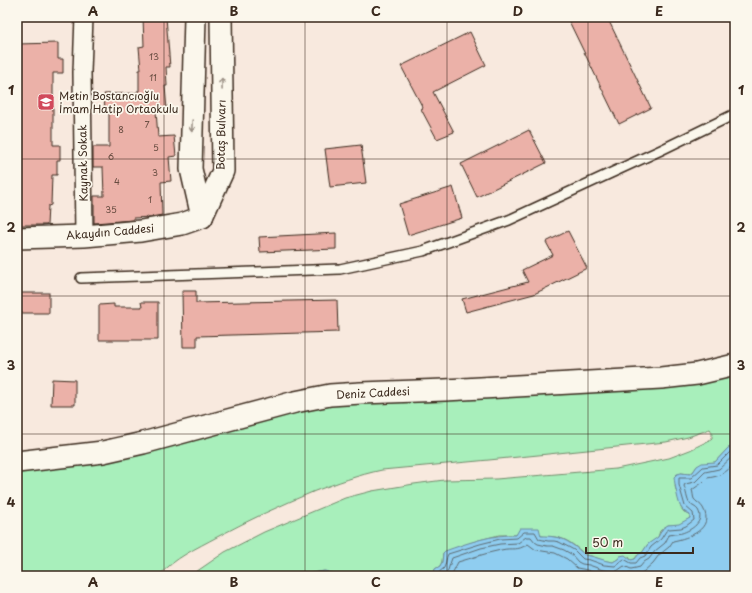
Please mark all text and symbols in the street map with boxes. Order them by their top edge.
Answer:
text: A [88,1,98,20]
text: B [230,1,239,20]
text: C [371,1,381,20]
text: D [513,1,523,20]
text: E [655,1,663,20]
house number: 13 [149,49,159,63]
house number: 11 [149,70,157,84]
one-way arrow [218,78,225,91]
text: 1 [8,80,14,99]
text: 1 [738,80,744,99]
place label: Metin Bostancıoğlu İmam Hatip Ortaokulu [59,87,178,117]
school or university icon: Metin Bostancıoğlu İmam Hatip Ortaokulu [36,92,56,112]
street label: Botaş Bulvarı [211,100,230,170]
house number: 7 [144,117,150,131]
one-way arrow [189,119,196,132]
house number: 8 [118,122,124,136]
street label: Kaynak Sokak [73,124,92,202]
house number: 5 [153,140,159,154]
house number: 6 [108,149,114,163]
house number: 3 [152,165,158,179]
house number: 4 [114,174,120,188]
house number: 1 [148,192,152,206]
house number: 35 [105,202,117,216]
text: 2 [6,217,16,236]
text: 2 [736,217,746,236]
street label: Akaydın Caddesi [65,219,155,244]
text: 3 [7,355,16,374]
text: 3 [737,355,746,374]
street label: Deniz Caddesi [336,382,410,403]
text: 4 [7,492,16,511]
text: 4 [737,492,746,511]
scale bar [586,529,693,555]
text: 50 m [592,533,623,551]
text: A [88,572,98,591]
text: B [230,572,239,591]
text: C [371,572,381,591]
text: D [513,572,523,591]
text: E [655,572,663,591]

